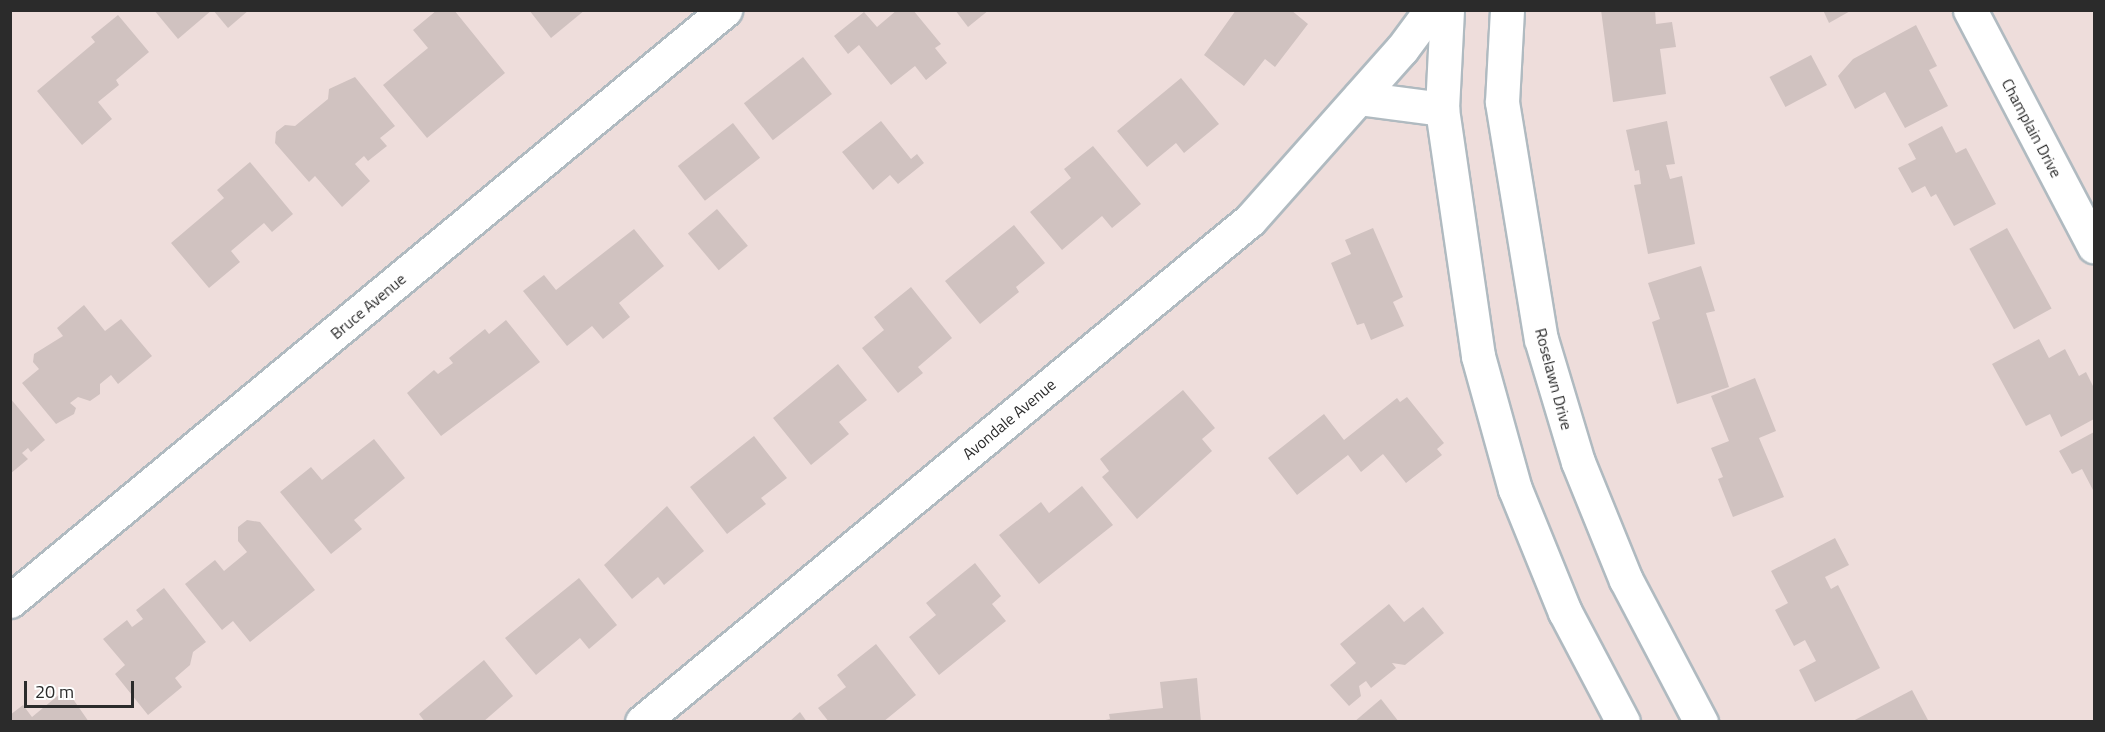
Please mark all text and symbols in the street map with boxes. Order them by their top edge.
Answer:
street label: Champlain Drive [1998,75,2066,181]
street label: Bruce Avenue [326,269,410,343]
street label: Roselawn Drive [1531,326,1577,432]
street label: Avondale Avenue [959,374,1059,464]
scale bar [27,669,136,707]
text: 20 m [35,678,74,705]

